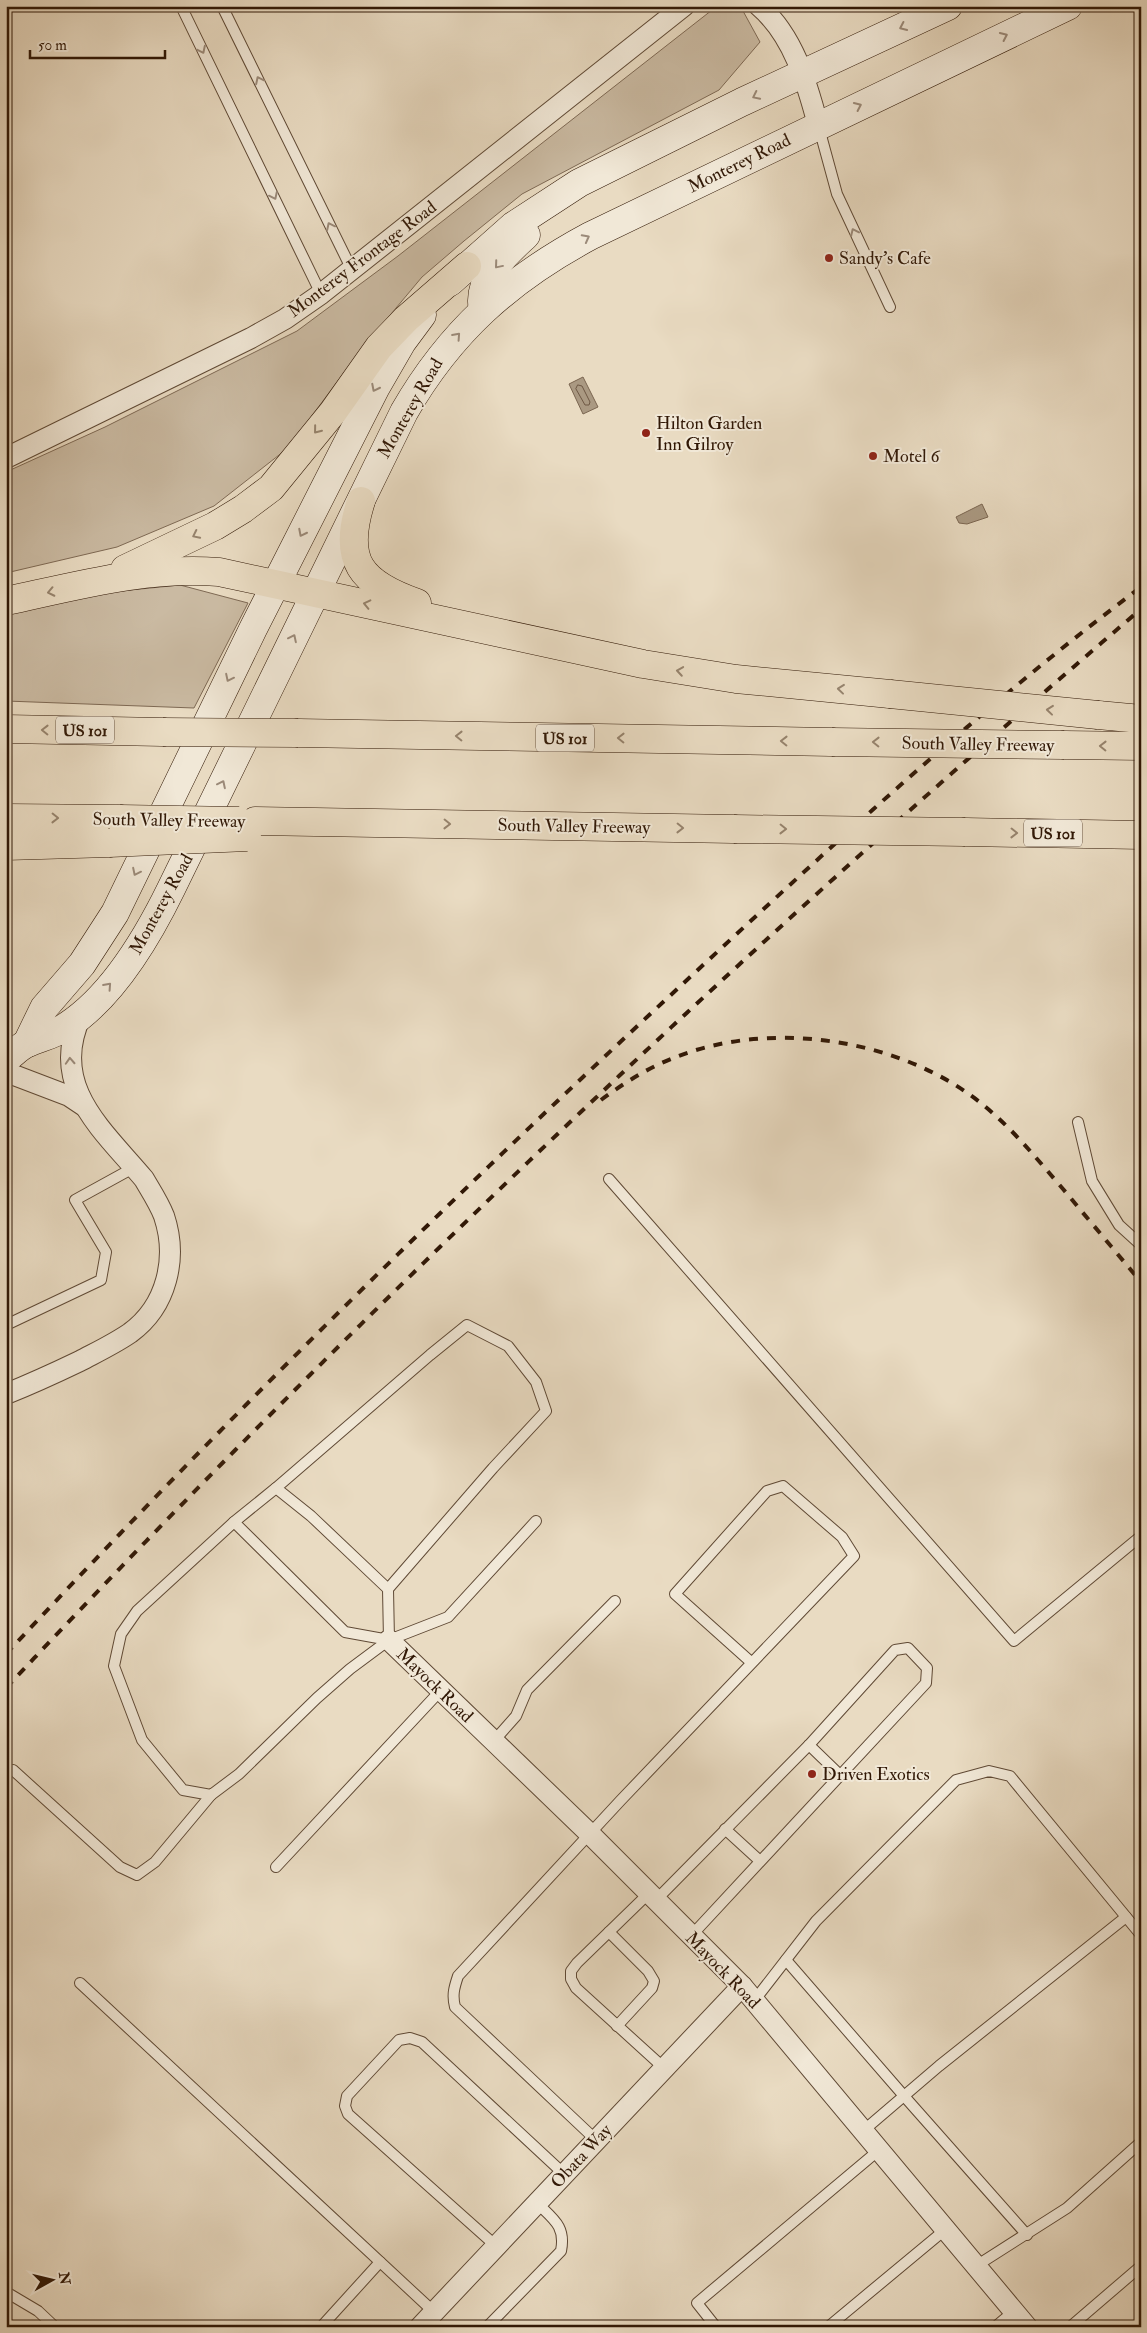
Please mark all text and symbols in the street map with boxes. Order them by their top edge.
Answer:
one-way arrow [899,20,908,31]
scale bar [30,28,165,60]
one-way arrow [999,32,1008,42]
text: 50 m [38,36,67,55]
one-way arrow [196,45,207,54]
one-way arrow [255,76,265,85]
one-way arrow [752,89,761,100]
one-way arrow [853,102,862,112]
street label: Monterey Road [684,129,795,198]
one-way arrow [267,191,278,200]
street label: Monterey Frontage Road [283,196,441,323]
one-way arrow [326,222,336,231]
one-way arrow [850,228,860,237]
one-way arrow [580,234,589,244]
place label: Sandy's Cafe [839,247,931,270]
marker: Sandy's Cafe [823,252,835,264]
one-way arrow [494,260,503,269]
one-way arrow [451,333,460,342]
street label: Monterey Road [373,354,448,462]
one-way arrow [371,383,381,392]
place label: Hilton Garden Inn Gilroy [656,412,762,456]
one-way arrow [314,425,323,434]
marker: Hilton Garden Inn Gilroy [640,427,652,439]
place label: Motel 6 [883,445,940,468]
marker: Motel 6 [867,450,879,462]
one-way arrow [298,528,308,537]
one-way arrow [192,529,201,539]
one-way arrow [47,586,56,596]
one-way arrow [363,599,372,610]
one-way arrow [287,634,297,643]
one-way arrow [676,666,684,677]
one-way arrow [226,673,236,682]
one-way arrow [837,684,845,695]
one-way arrow [1045,705,1053,716]
road number: US 101 [56,716,114,744]
road number: US 101 [536,724,594,751]
one-way arrow [40,725,48,735]
one-way arrow [454,731,462,741]
street label: South Valley Freeway [901,732,1056,757]
one-way arrow [617,733,625,744]
one-way arrow [779,736,787,746]
one-way arrow [871,737,879,747]
one-way arrow [1098,740,1106,751]
one-way arrow [216,781,226,790]
street label: South Valley Freeway [92,808,247,833]
one-way arrow [51,813,59,824]
street label: South Valley Freeway [497,814,652,839]
one-way arrow [444,819,452,829]
road number: US 101 [1024,820,1082,846]
one-way arrow [676,823,684,833]
one-way arrow [779,824,787,834]
one-way arrow [1010,828,1018,838]
street label: Monterey Road [124,850,199,959]
one-way arrow [131,867,142,876]
one-way arrow [103,983,112,992]
one-way arrow [64,1057,75,1065]
street label: Mayock Road [391,1643,478,1728]
place label: Driven Exotics [822,1763,930,1786]
marker: Driven Exotics [806,1768,818,1780]
street label: Mayock Road [680,1927,765,2014]
street label: Obata Way [546,2119,618,2193]
north arrow [28,2256,78,2306]
text: N [55,2270,74,2286]

